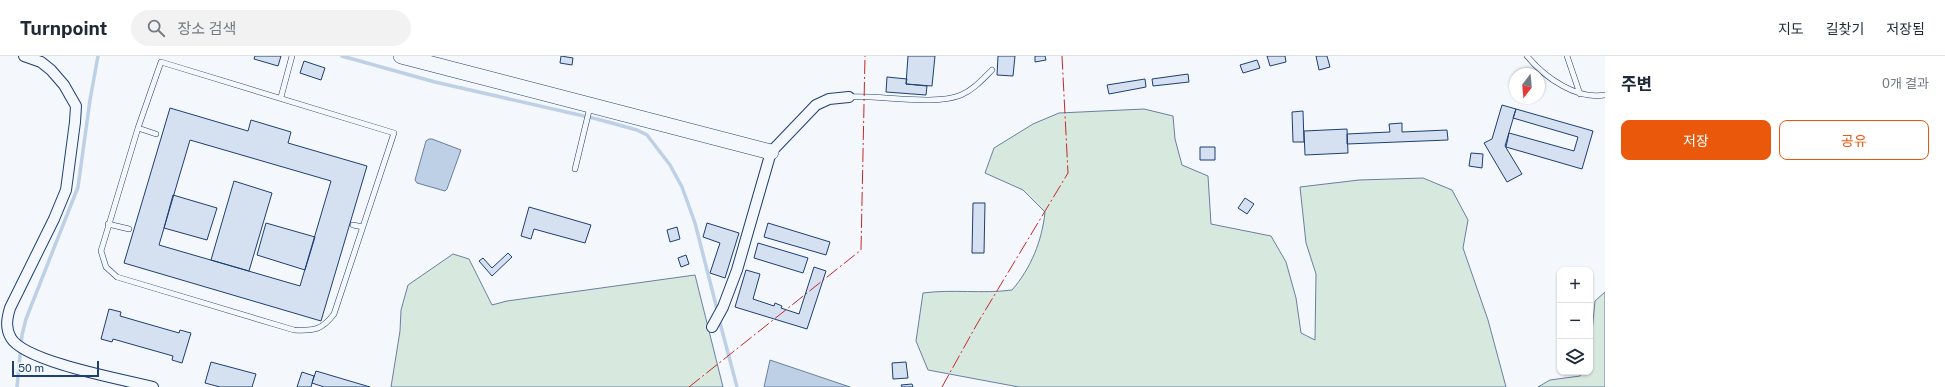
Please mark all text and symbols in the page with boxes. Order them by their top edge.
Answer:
search box [131,10,411,46]
text: Turnpoint [20,17,107,39]
icon: search [145,17,167,39]
text: 장소 검색 [177,20,236,37]
text: 지도 [1778,21,1804,37]
text: 길찾기 [1826,21,1864,37]
text: 저장됨 [1886,21,1925,37]
north arrow [1509,68,1545,104]
text: 주변 [1621,74,1652,94]
text: 0개 결과 [1882,76,1929,91]
button: 저장 [1621,120,1771,160]
button: 공유 [1779,120,1929,160]
map controls [1557,267,1593,375]
button: + [1557,267,1593,303]
button: − [1557,303,1593,339]
button: layers [1557,339,1593,375]
scale bar [12,359,99,378]
text: 50 m [18,362,44,374]

